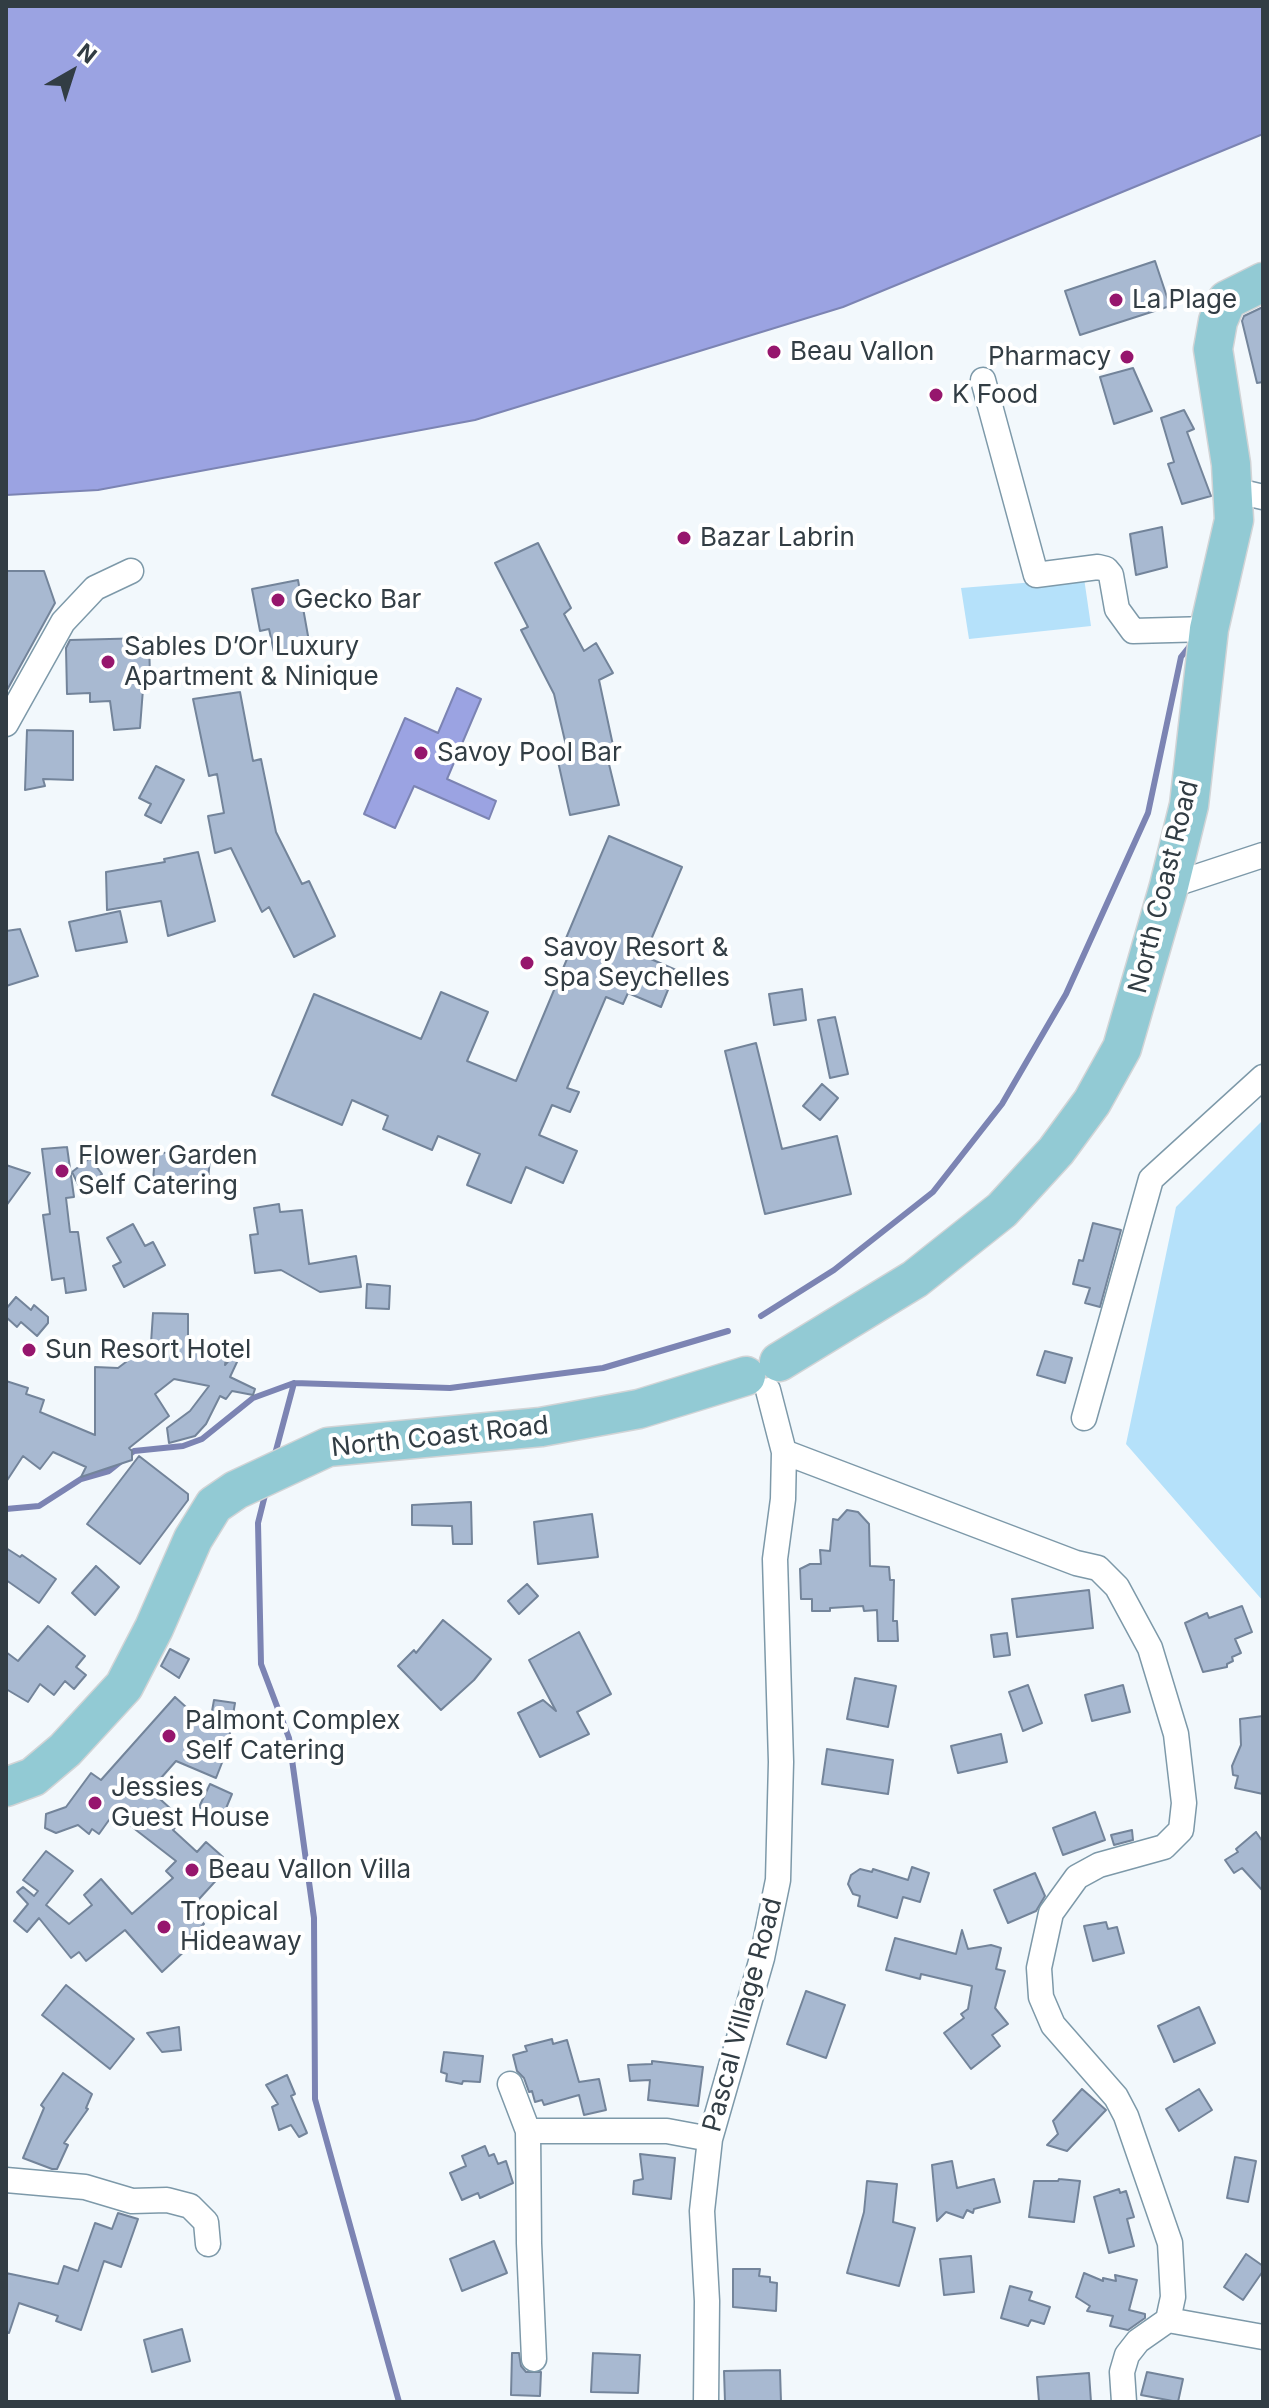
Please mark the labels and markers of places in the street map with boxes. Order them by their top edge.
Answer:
place label: La Plage [1132,284,1237,316]
marker: La Plage [1107,291,1125,309]
place label: Beau Vallon [790,336,934,368]
place label: Pharmacy [988,341,1111,373]
marker: Beau Vallon [765,343,783,361]
marker: Pharmacy [1118,348,1136,366]
place label: K Food [952,379,1038,411]
marker: K Food [927,386,945,404]
place label: Bazar Labrin [700,522,855,554]
marker: Bazar Labrin [675,529,693,547]
place label: Gecko Bar [294,584,421,616]
marker: Gecko Bar [269,591,287,609]
place label: Sables D’Or Luxury Apartment & Ninique [124,631,379,692]
marker: Sables D’Or Luxury Apartment & Ninique [99,653,117,671]
place label: Savoy Pool Bar [437,737,622,769]
marker: Savoy Pool Bar [412,744,430,762]
place label: Savoy Resort & Spa Seychelles [543,932,730,994]
marker: Savoy Resort & Spa Seychelles [518,954,536,972]
place label: Flower Garden Self Catering [78,1140,258,1202]
marker: Flower Garden Self Catering [53,1162,71,1180]
place label: Sun Resort Hotel [45,1334,251,1366]
marker: Sun Resort Hotel [20,1341,38,1359]
place label: Palmont Complex Self Catering [185,1705,400,1766]
marker: Palmont Complex Self Catering [160,1727,178,1745]
place label: Jessies Guest House [111,1772,270,1834]
marker: Jessies Guest House [86,1794,104,1812]
place label: Beau Vallon Villa [208,1854,411,1886]
marker: Beau Vallon Villa [183,1861,201,1879]
place label: Tropical Hideaway [180,1896,302,1958]
marker: Tropical Hideaway [155,1918,173,1936]

